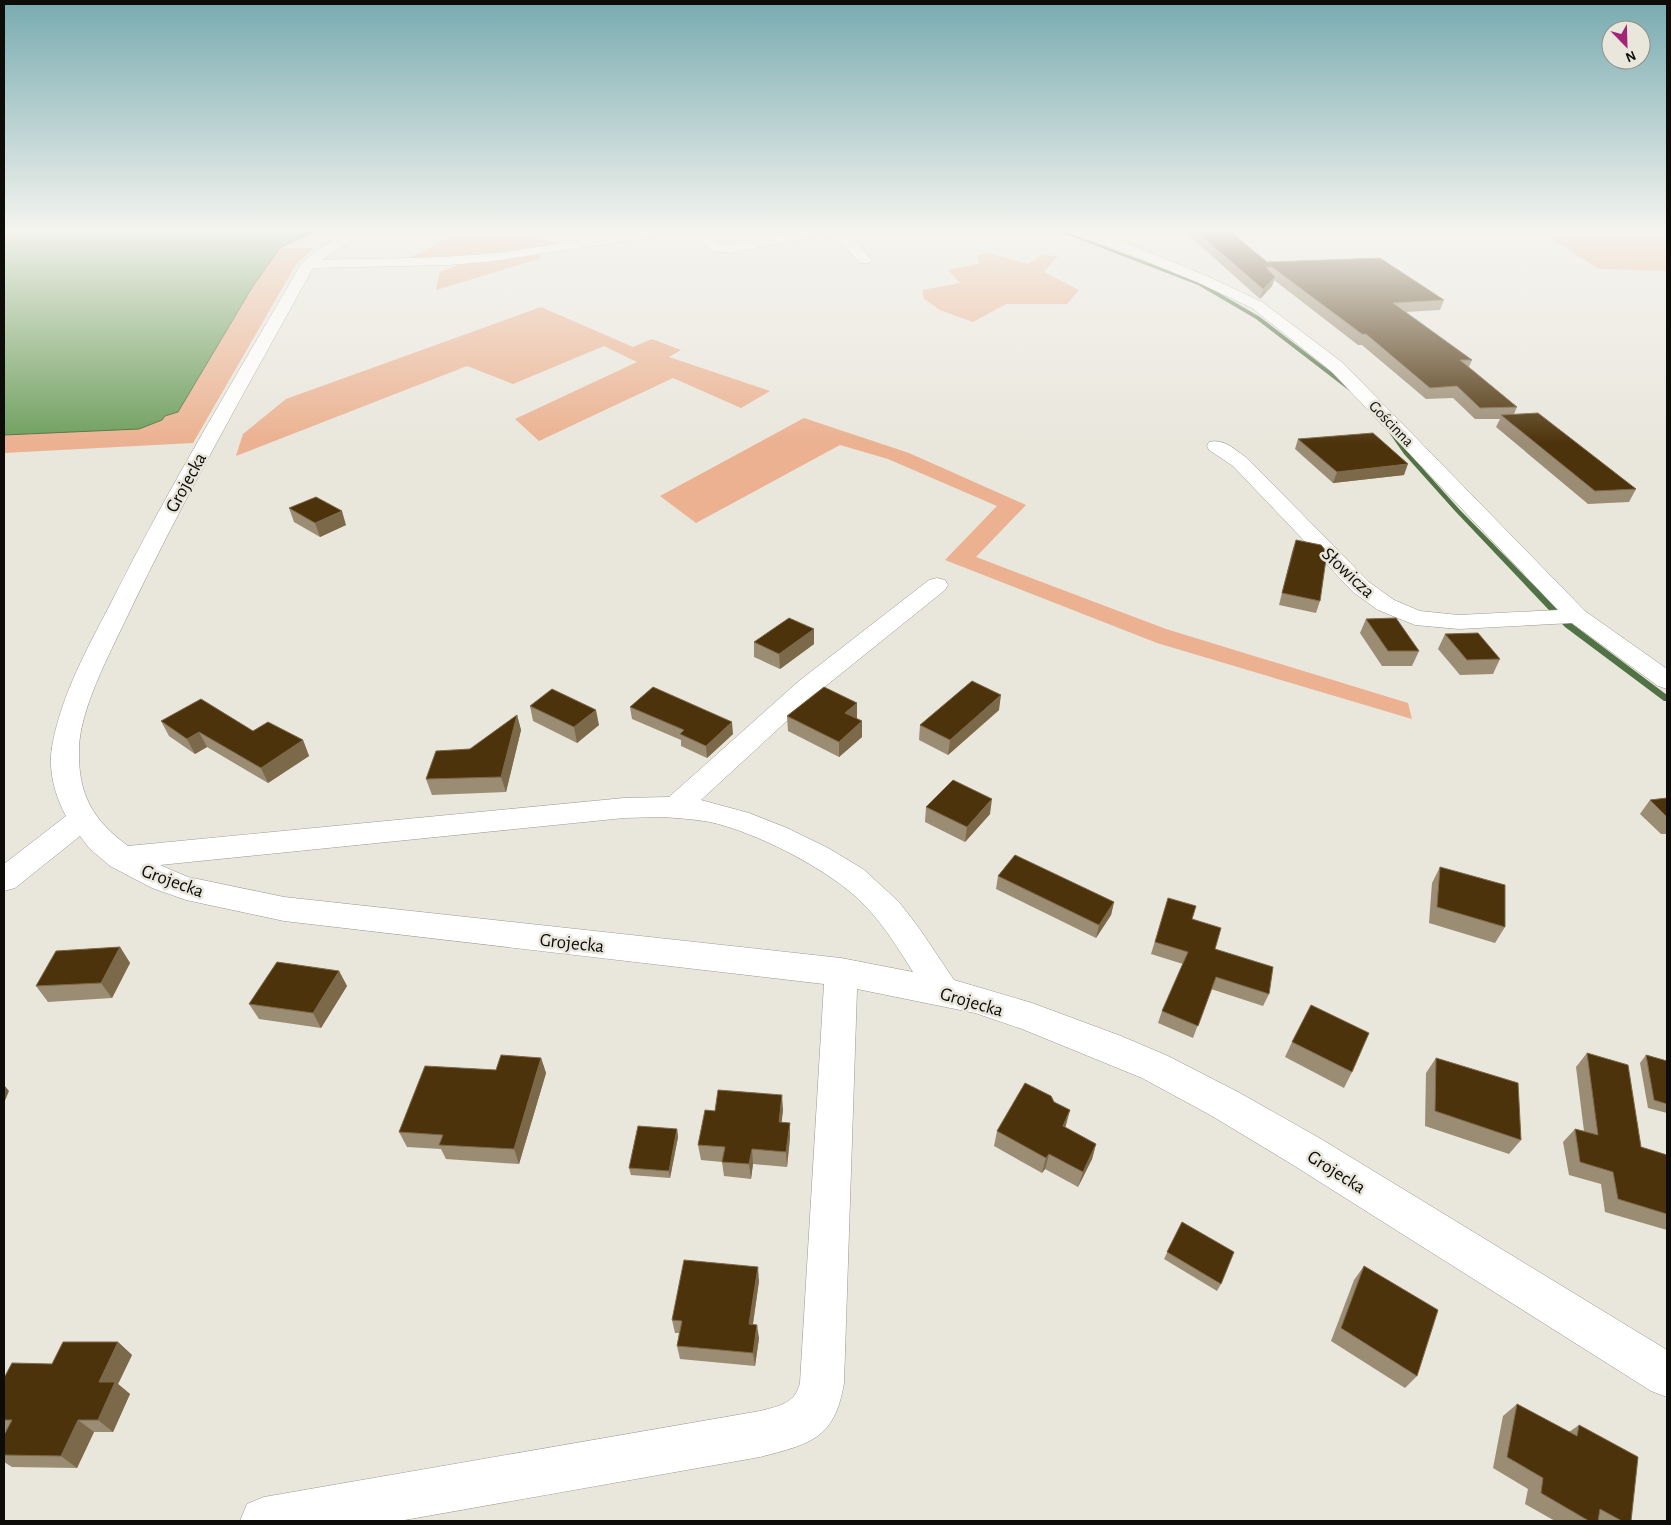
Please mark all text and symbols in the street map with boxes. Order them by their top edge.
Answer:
north arrow [1601,20,1651,70]
text: N [1623,48,1638,64]
street label: Gościnna [1366,398,1417,450]
street label: Grojecka [162,450,210,516]
street label: Słowicza [1318,544,1378,602]
street label: Grojecka [139,861,206,901]
street label: Grojecka [539,931,605,956]
street label: Grojecka [938,984,1005,1021]
street label: Grojecka [1304,1147,1369,1198]

